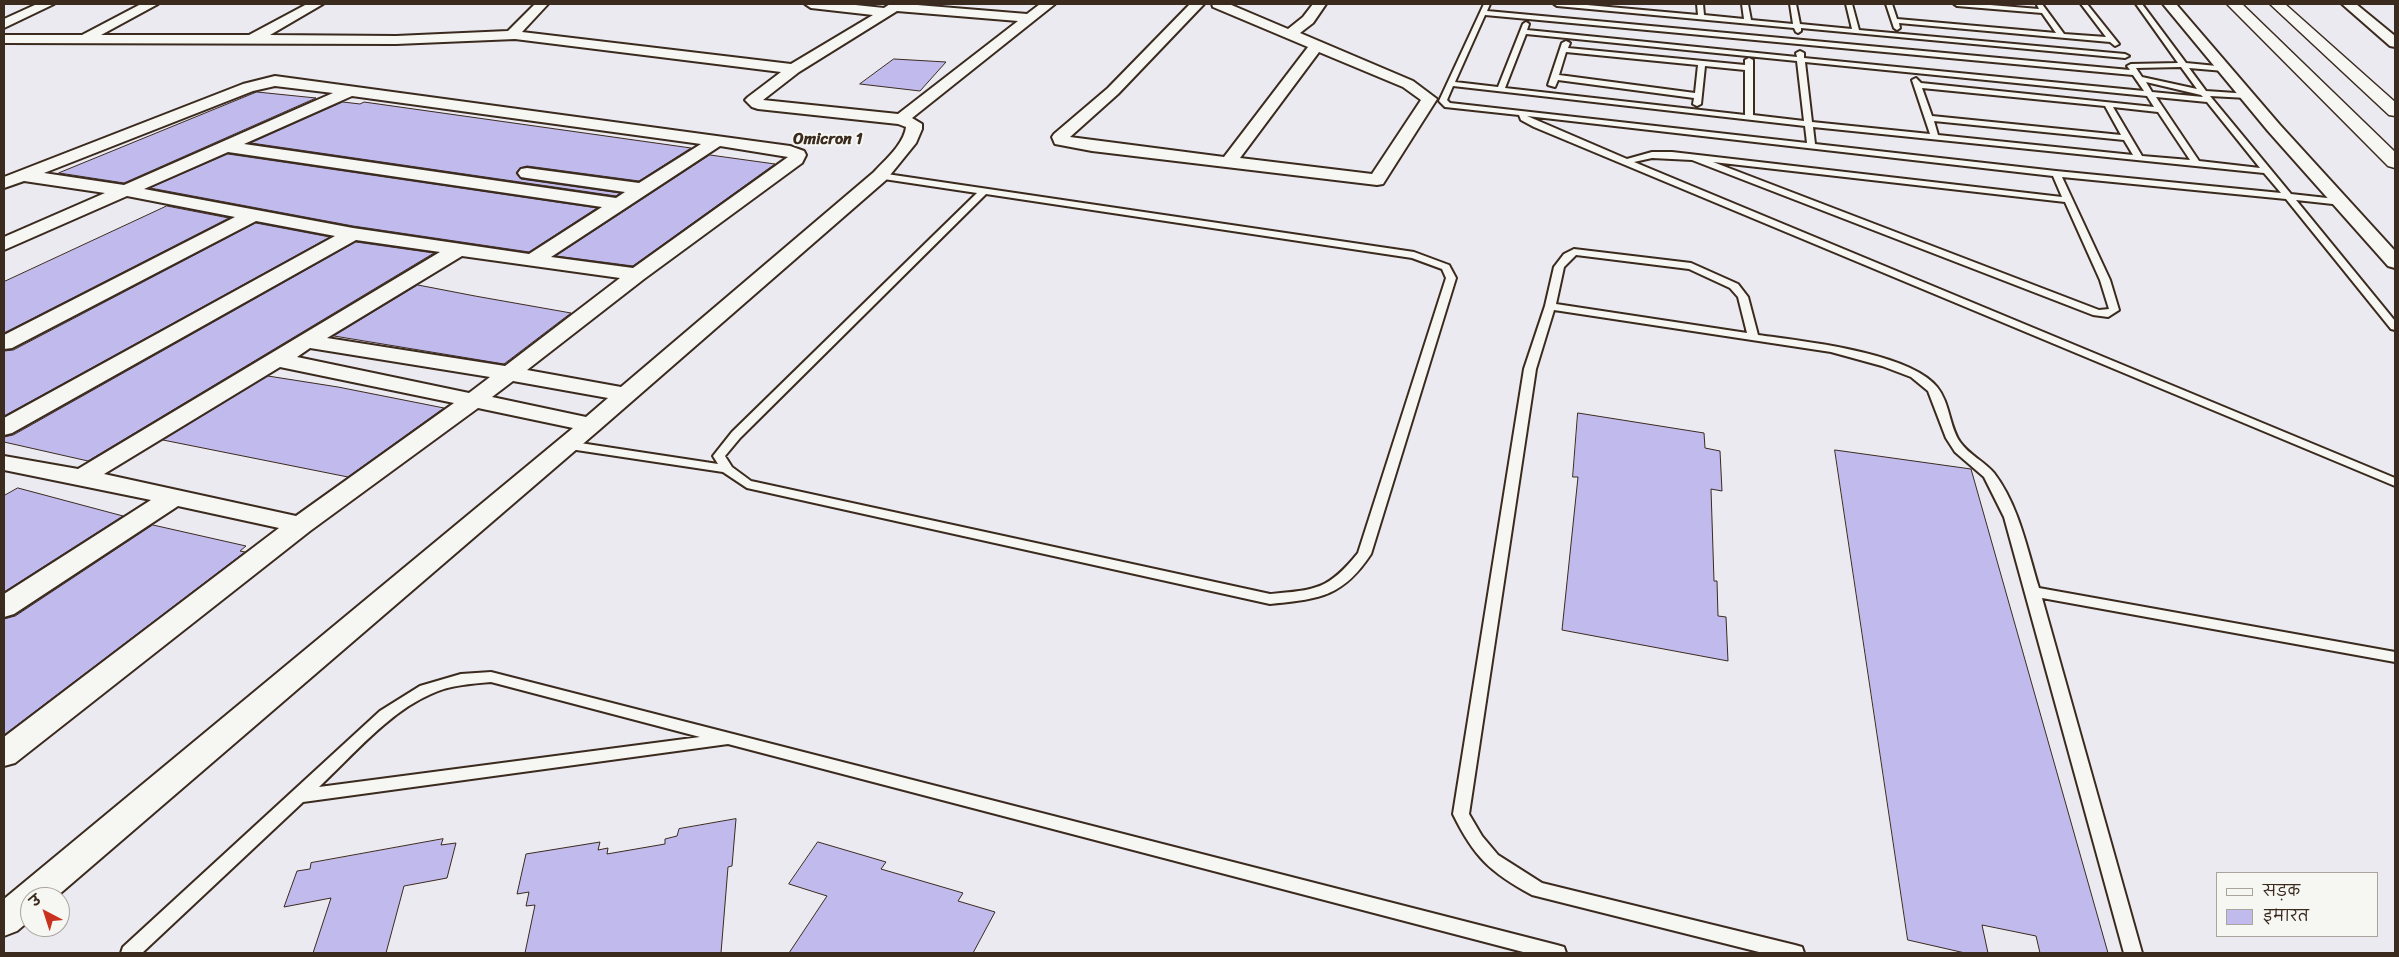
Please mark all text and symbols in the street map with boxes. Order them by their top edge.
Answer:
district label: Omicron 1 [793,130,863,150]
legend [2216,872,2379,937]
text: सड़क [2263,878,2300,904]
north arrow [20,887,70,937]
text: उ [24,888,47,913]
text: इमारत [2263,903,2309,929]

